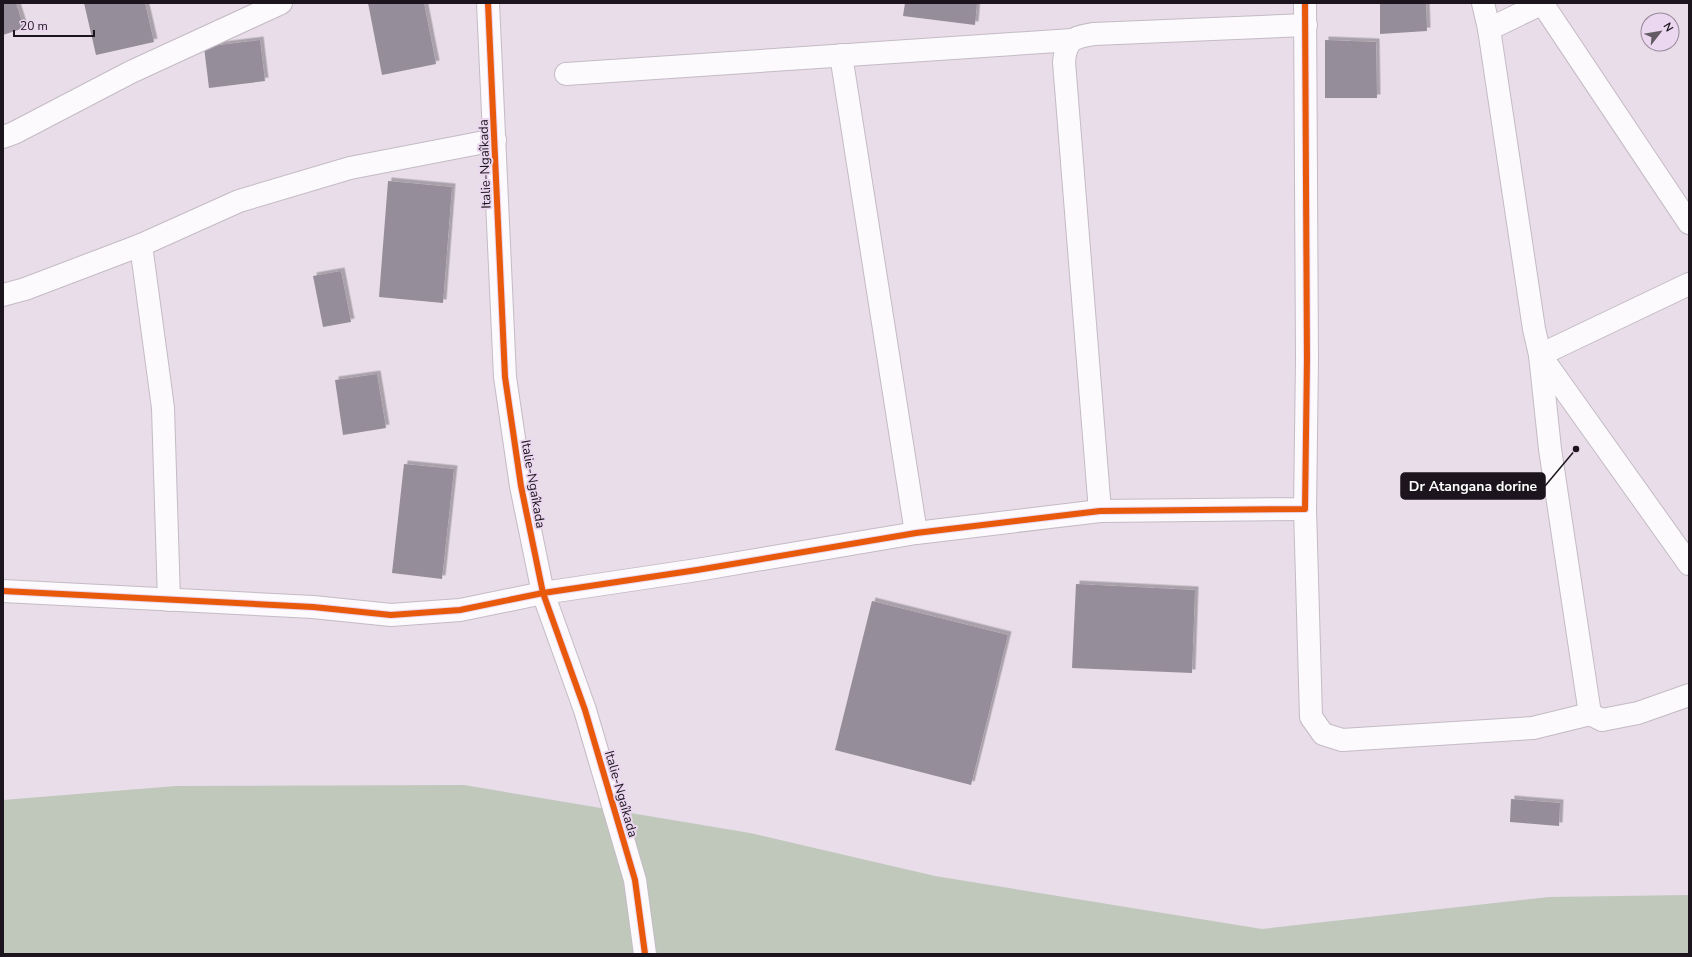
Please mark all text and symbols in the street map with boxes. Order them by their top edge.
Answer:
scale bar [14,12,94,38]
north arrow [1640,12,1680,52]
text: 20 m [20,18,48,34]
text: N [1660,20,1677,34]
street label: Italie-Ngaîkada [474,119,496,209]
street label: Italie-Ngaîkada [516,438,550,530]
callout: Dr Atangana dorine [1401,473,1545,499]
text: Dr Atangana dorine [1409,477,1538,496]
street label: Italie-Ngaîkada [600,749,642,839]

